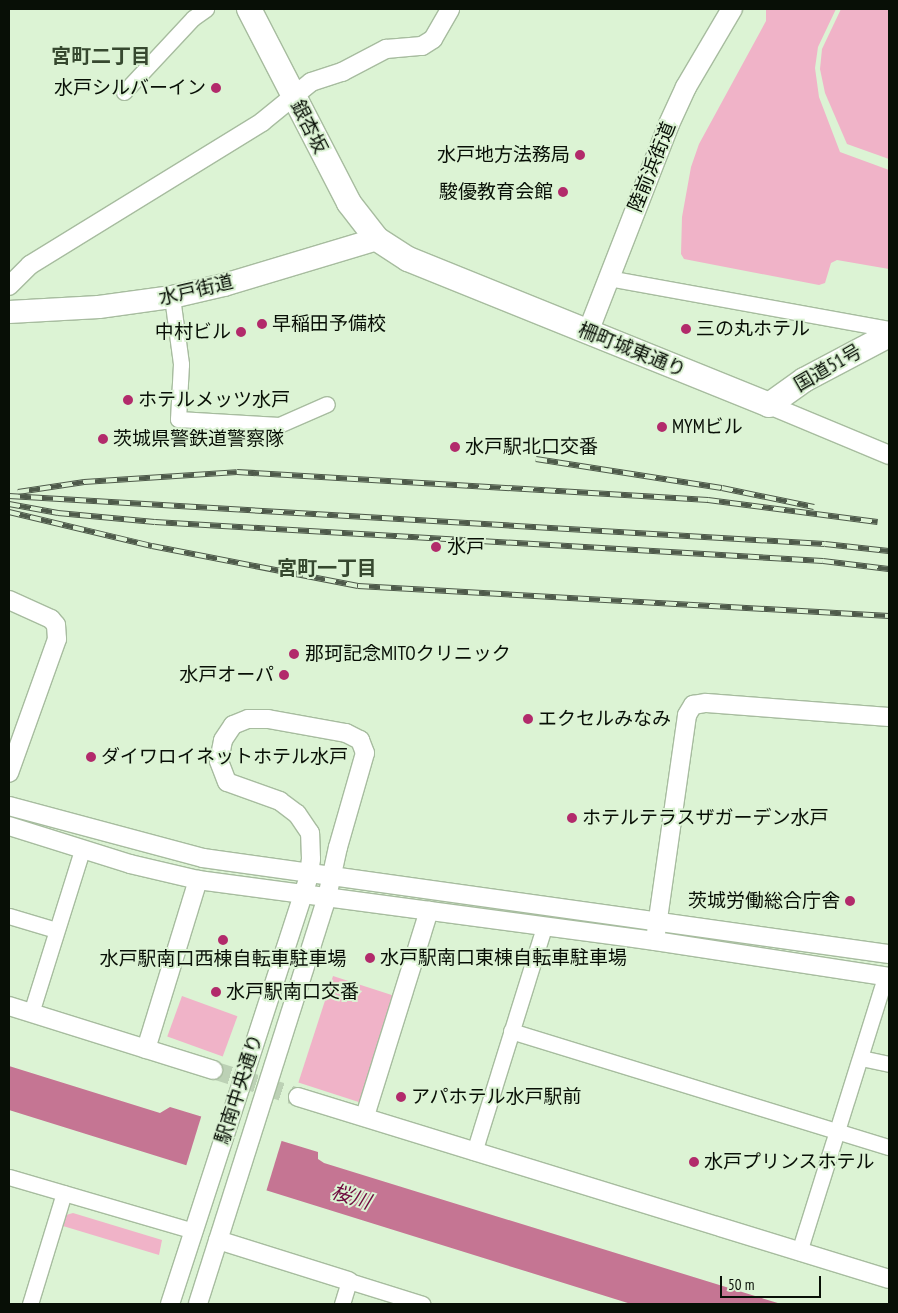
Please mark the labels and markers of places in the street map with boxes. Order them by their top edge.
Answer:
place label: 水戸シルバーイン [54,77,206,99]
marker: 水戸シルバーイン [210,82,222,94]
place label: 水戸地方法務局 [437,144,570,166]
marker: 水戸地方法務局 [574,149,586,161]
place label: 駿優教育会館 [439,181,553,203]
marker: 駿優教育会館 [557,186,569,198]
place label: 早稲田予備校 [272,313,386,335]
marker: 早稲田予備校 [256,318,268,330]
place label: 三の丸ホテル [696,318,810,340]
place label: 中村ビル [155,321,231,343]
marker: 三の丸ホテル [680,323,692,335]
marker: 中村ビル [235,326,247,338]
place label: ホテルメッツ水戸 [138,389,290,411]
marker: ホテルメッツ水戸 [122,394,134,406]
place label: MYMビル [672,416,743,438]
marker: MYMビル [656,421,668,433]
place label: 茨城県警鉄道警察隊 [113,428,284,450]
marker: 茨城県警鉄道警察隊 [97,433,109,445]
place label: 水戸駅北口交番 [465,436,598,458]
marker: 水戸駅北口交番 [449,441,461,453]
place label: 水戸 [447,536,485,558]
marker: 水戸 [429,540,443,554]
place label: 那珂記念MITOクリニック [305,643,511,665]
marker: 那珂記念MITOクリニック [287,647,301,661]
place label: 水戸オーパ [179,664,274,686]
marker: 水戸オーパ [278,669,290,681]
place label: エクセルみなみ [538,708,671,730]
marker: エクセルみなみ [522,713,534,725]
place label: ダイワロイネットホテル水戸 [101,746,348,768]
marker: ダイワロイネットホテル水戸 [85,751,97,763]
place label: ホテルテラスザガーデン水戸 [582,807,829,829]
marker: ホテルテラスザガーデン水戸 [566,812,578,824]
place label: 茨城労働総合庁舎 [688,890,840,912]
marker: 茨城労働総合庁舎 [844,895,856,907]
marker: 水戸駅南口西棟自転車駐車場 [217,934,229,946]
place label: 水戸駅南口東棟自転車駐車場 [380,947,627,969]
place label: 水戸駅南口西棟自転車駐車場 [100,948,346,970]
marker: 水戸駅南口東棟自転車駐車場 [364,952,376,964]
place label: 水戸駅南口交番 [226,981,359,1003]
marker: 水戸駅南口交番 [210,986,222,998]
place label: アパホテル水戸駅前 [411,1086,582,1108]
marker: アパホテル水戸駅前 [395,1091,407,1103]
place label: 水戸プリンスホテル [704,1151,875,1173]
marker: 水戸プリンスホテル [688,1156,700,1168]

